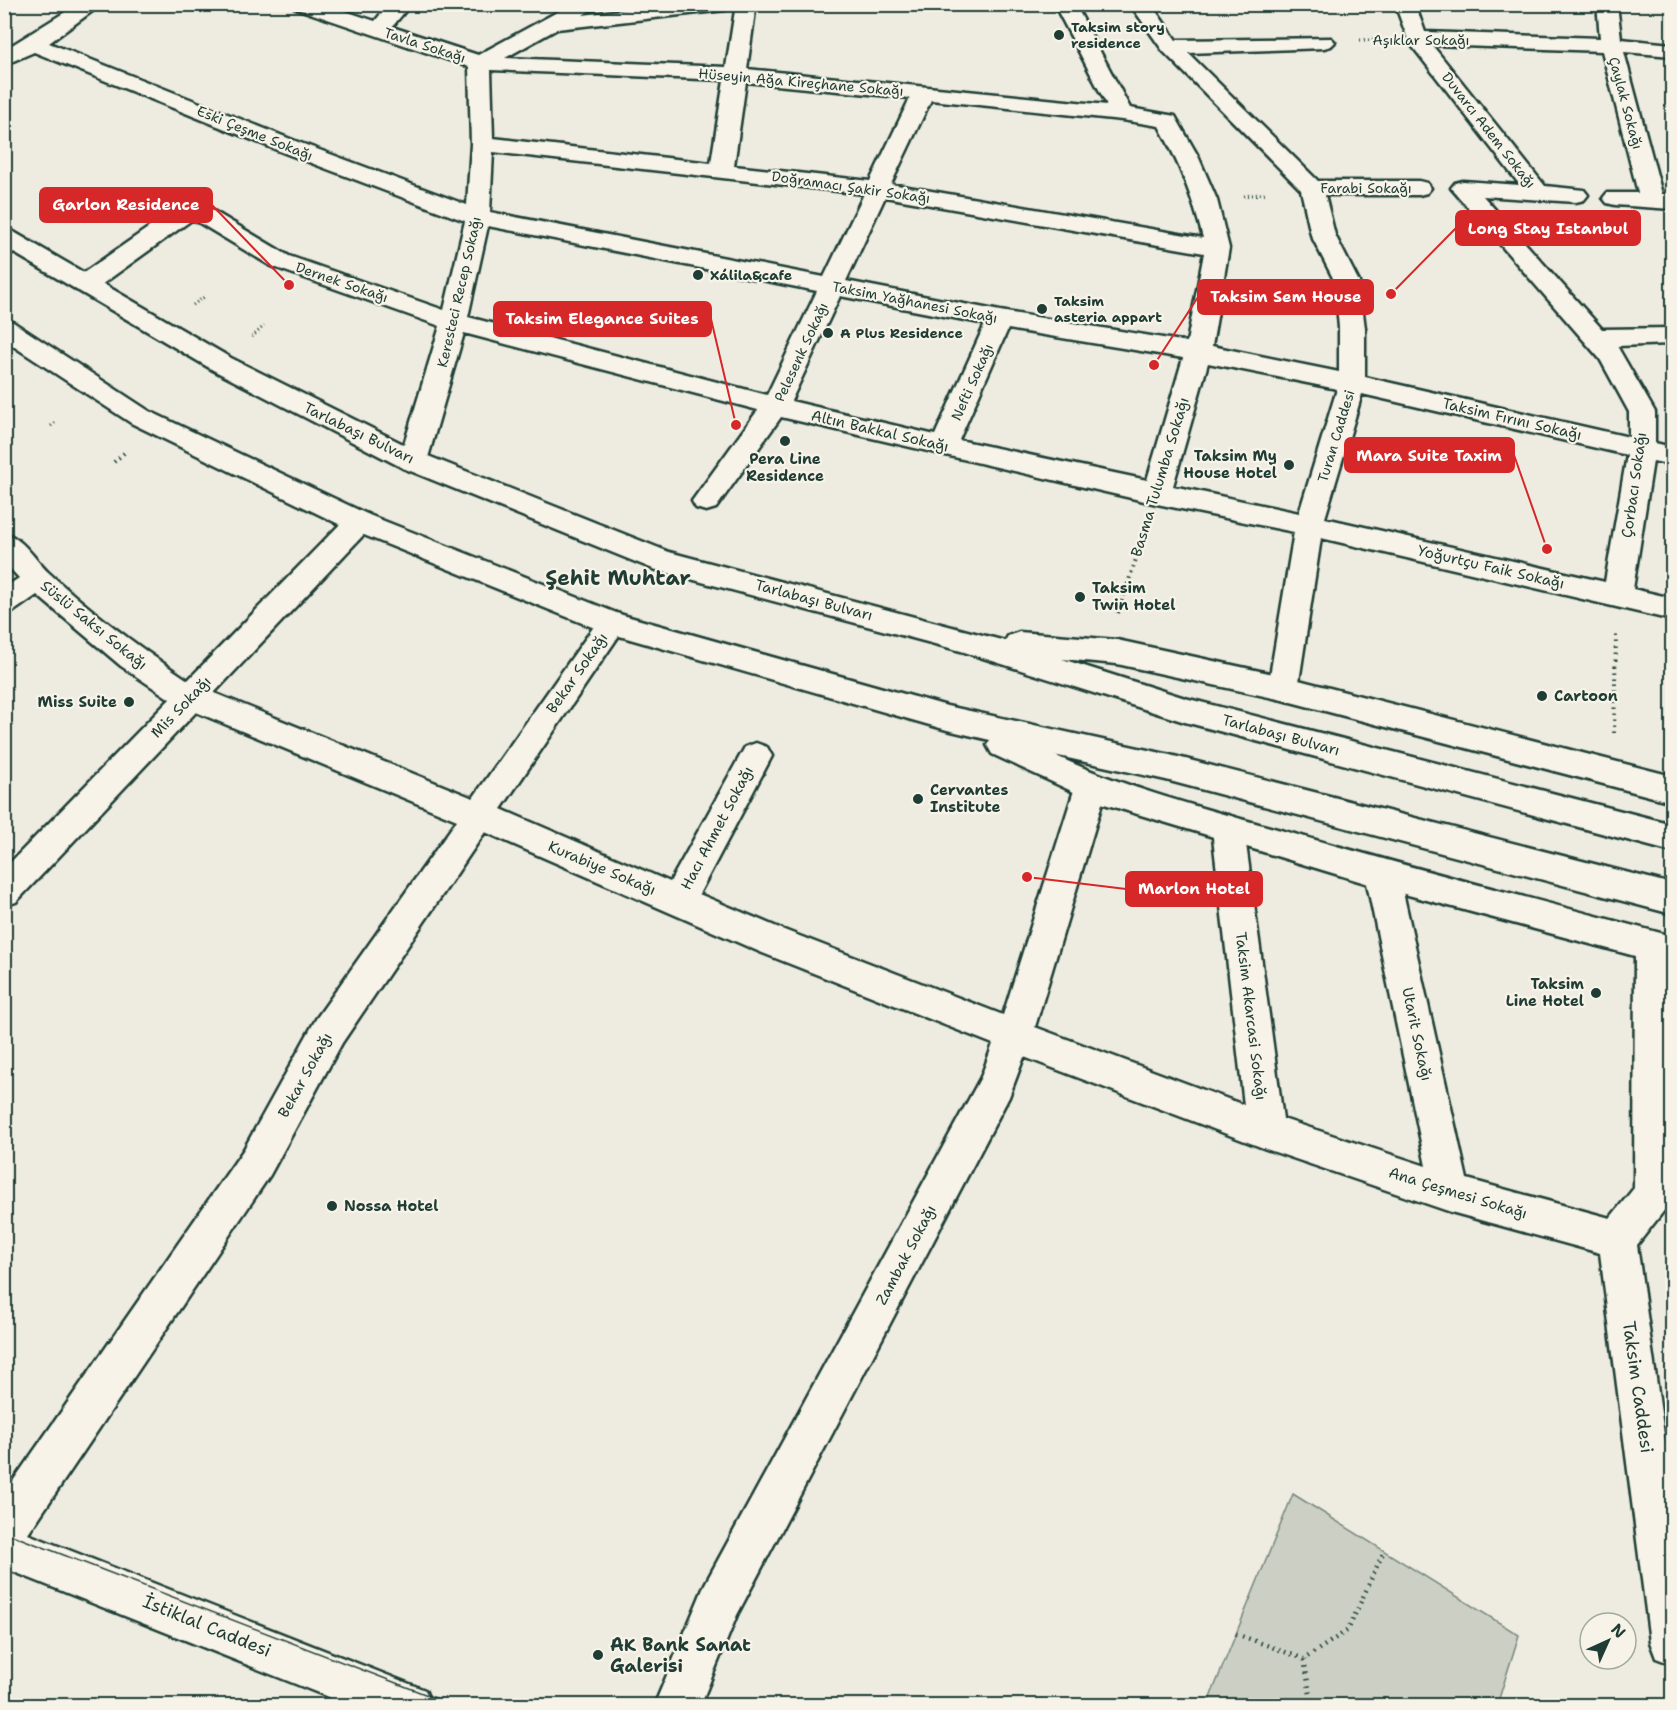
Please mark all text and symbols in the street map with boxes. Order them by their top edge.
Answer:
place label: Taksim story residence [1071,18,1165,52]
street label: Tavla Sokağı [382,23,468,67]
marker: Taksim story residence [1052,28,1066,42]
street label: Aşıklar Sokağı [1373,31,1469,49]
street label: Çaylak Sokağı [1605,55,1647,151]
street label: Hüseyin Ağa Kireçhane Sokağı [698,64,904,100]
street label: Duvarcı Adem Sokağı [1438,68,1540,192]
street label: Eski Çeşme Sokağı [194,102,316,164]
street label: Doğramacı Şakir Sokağı [771,167,931,207]
street label: Farabi Sokağı [1320,179,1412,197]
callout: Garlon Residence [40,188,212,222]
text: Garlon Residence [52,194,200,215]
callout: Long Stay Istanbul [1456,211,1640,245]
street label: Keresteci Recep Sokağı [433,215,485,369]
text: Long Stay Istanbul [1468,218,1629,239]
street label: Dernek Sokağı [293,258,391,306]
place label: Xálila&cafe [710,266,792,284]
marker: Xálila&cafe [691,268,705,282]
street label: Taksim Yağhanesi Sokağı [831,277,999,327]
callout: Taksim Sem House [1198,280,1373,314]
text: Taksim Sem House [1210,286,1362,307]
place label: Taksim asteria appart [1054,292,1162,326]
street label: Pelesenk Sokağı [770,299,832,405]
callout: Taksim Elegance Suites [494,302,711,336]
marker: Taksim asteria appart [1035,302,1049,316]
text: Taksim Elegance Suites [505,308,699,329]
place label: A Plus Residence [840,324,963,342]
marker: A Plus Residence [821,326,835,340]
street label: Nefti Sokağı [947,341,997,423]
street label: Turan Caddesi [1313,388,1359,484]
street label: Taksim Fırını Sokağı [1440,393,1584,445]
street label: Basma Tulumba Sokağı [1126,395,1194,559]
street label: Tarlabaşı Bulvarı [300,397,418,469]
street label: Altın Bakkal Sokağı [809,405,951,457]
street label: Çorbacı Sokağı [1617,431,1651,539]
marker: Pera Line Residence [778,434,792,448]
callout: Mara Suite Taxim [1345,438,1514,472]
text: Mara Suite Taxim [1356,445,1502,466]
place label: Taksim My House Hotel [1183,446,1277,483]
place label: Pera Line Residence [746,449,824,486]
marker: Taksim My House Hotel [1282,458,1296,472]
street label: Yoğurtçu Faik Sokağı [1416,540,1566,594]
district label: Şehit Muhtar [545,564,691,592]
street label: Tarlabaşı Bulvarı [753,575,875,625]
street label: Süslü Saksı Sokağı [36,576,152,674]
place label: Taksim Twin Hotel [1092,578,1175,615]
marker: Taksim Twin Hotel [1073,590,1087,604]
street label: Bekar Sokağı [542,629,612,717]
street label: Mis Sokağı [147,672,215,742]
place label: Cartoon [1554,686,1618,706]
marker: Cartoon [1535,689,1549,703]
place label: Miss Suite [38,692,117,712]
marker: Miss Suite [122,695,136,709]
street label: Tarlabaşı Bulvarı [1220,710,1342,760]
street label: Hacı Ahmet Sokağı [676,763,758,893]
place label: Cervantes Institute [930,780,1009,817]
marker: Cervantes Institute [911,792,925,806]
street label: Kurabiye Sokağı [545,836,659,900]
callout: Marlon Hotel [1126,872,1262,906]
text: Marlon Hotel [1138,878,1250,899]
street label: Taksim Akarcasi Sokağı [1231,931,1271,1101]
place label: Taksim Line Hotel [1506,974,1584,1011]
street label: Utarit Sokağı [1397,985,1437,1083]
marker: Taksim Line Hotel [1589,986,1603,1000]
street label: Bekar Sokağı [273,1029,337,1121]
street label: Ana Çeşmesi Sokağı [1386,1162,1530,1224]
place label: Nossa Hotel [344,1196,438,1216]
marker: Nossa Hotel [325,1199,339,1213]
street label: Zambak Sokağı [871,1202,941,1308]
street label: Taksim Caddesi [1617,1319,1659,1455]
street label: İstiklal Caddesi [139,1589,275,1663]
north arrow [1578,1611,1638,1671]
text: N [1606,1619,1630,1643]
place label: AK Bank Sanat Galerisi [610,1633,751,1678]
marker: AK Bank Sanat Galerisi [591,1648,605,1662]

